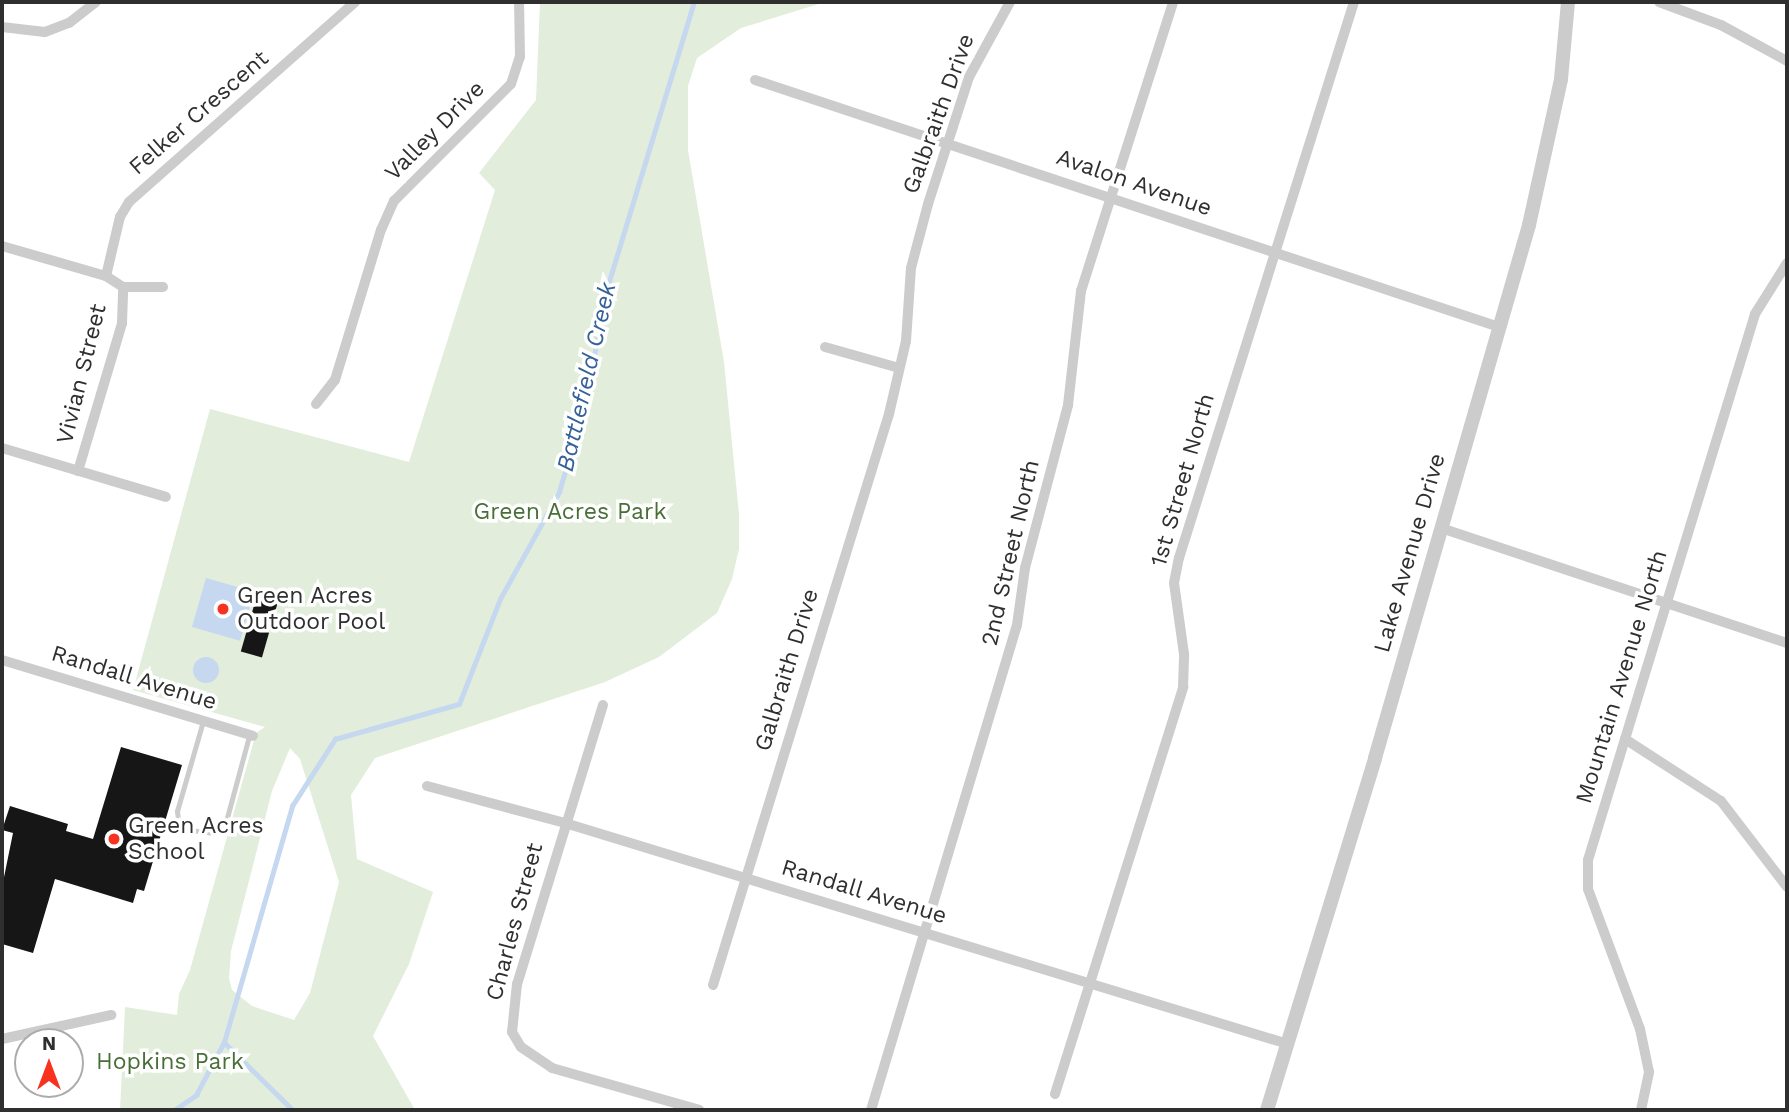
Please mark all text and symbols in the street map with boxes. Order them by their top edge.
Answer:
street label: Galbraith Drive [897,30,981,198]
street label: Felker Crescent [123,45,275,181]
street label: Valley Drive [379,75,491,187]
street label: Avalon Avenue [1052,143,1216,223]
water label: Battlefield Creek [551,280,623,474]
street label: Vivian Street [51,301,113,447]
street label: 1st Street North [1145,390,1221,570]
street label: Lake Avenue Drive [1368,450,1452,656]
street label: 2nd Street North [976,457,1046,649]
park label: Green Acres Park [473,498,667,526]
street label: Mountain Avenue North [1570,546,1674,808]
place label: Green Acres Outdoor Pool [237,582,386,636]
street label: Galbraith Drive [749,586,825,754]
marker: Green Acres Outdoor Pool [215,601,231,617]
street label: Randall Avenue [47,639,221,717]
place label: Green Acres School [128,812,265,866]
marker: Green Acres School [106,831,122,847]
street label: Charles Street [481,840,549,1004]
street label: Randall Avenue [777,853,951,931]
north arrow [14,1028,84,1098]
text: N [42,1032,56,1055]
park label: Hopkins Park [96,1048,244,1076]

